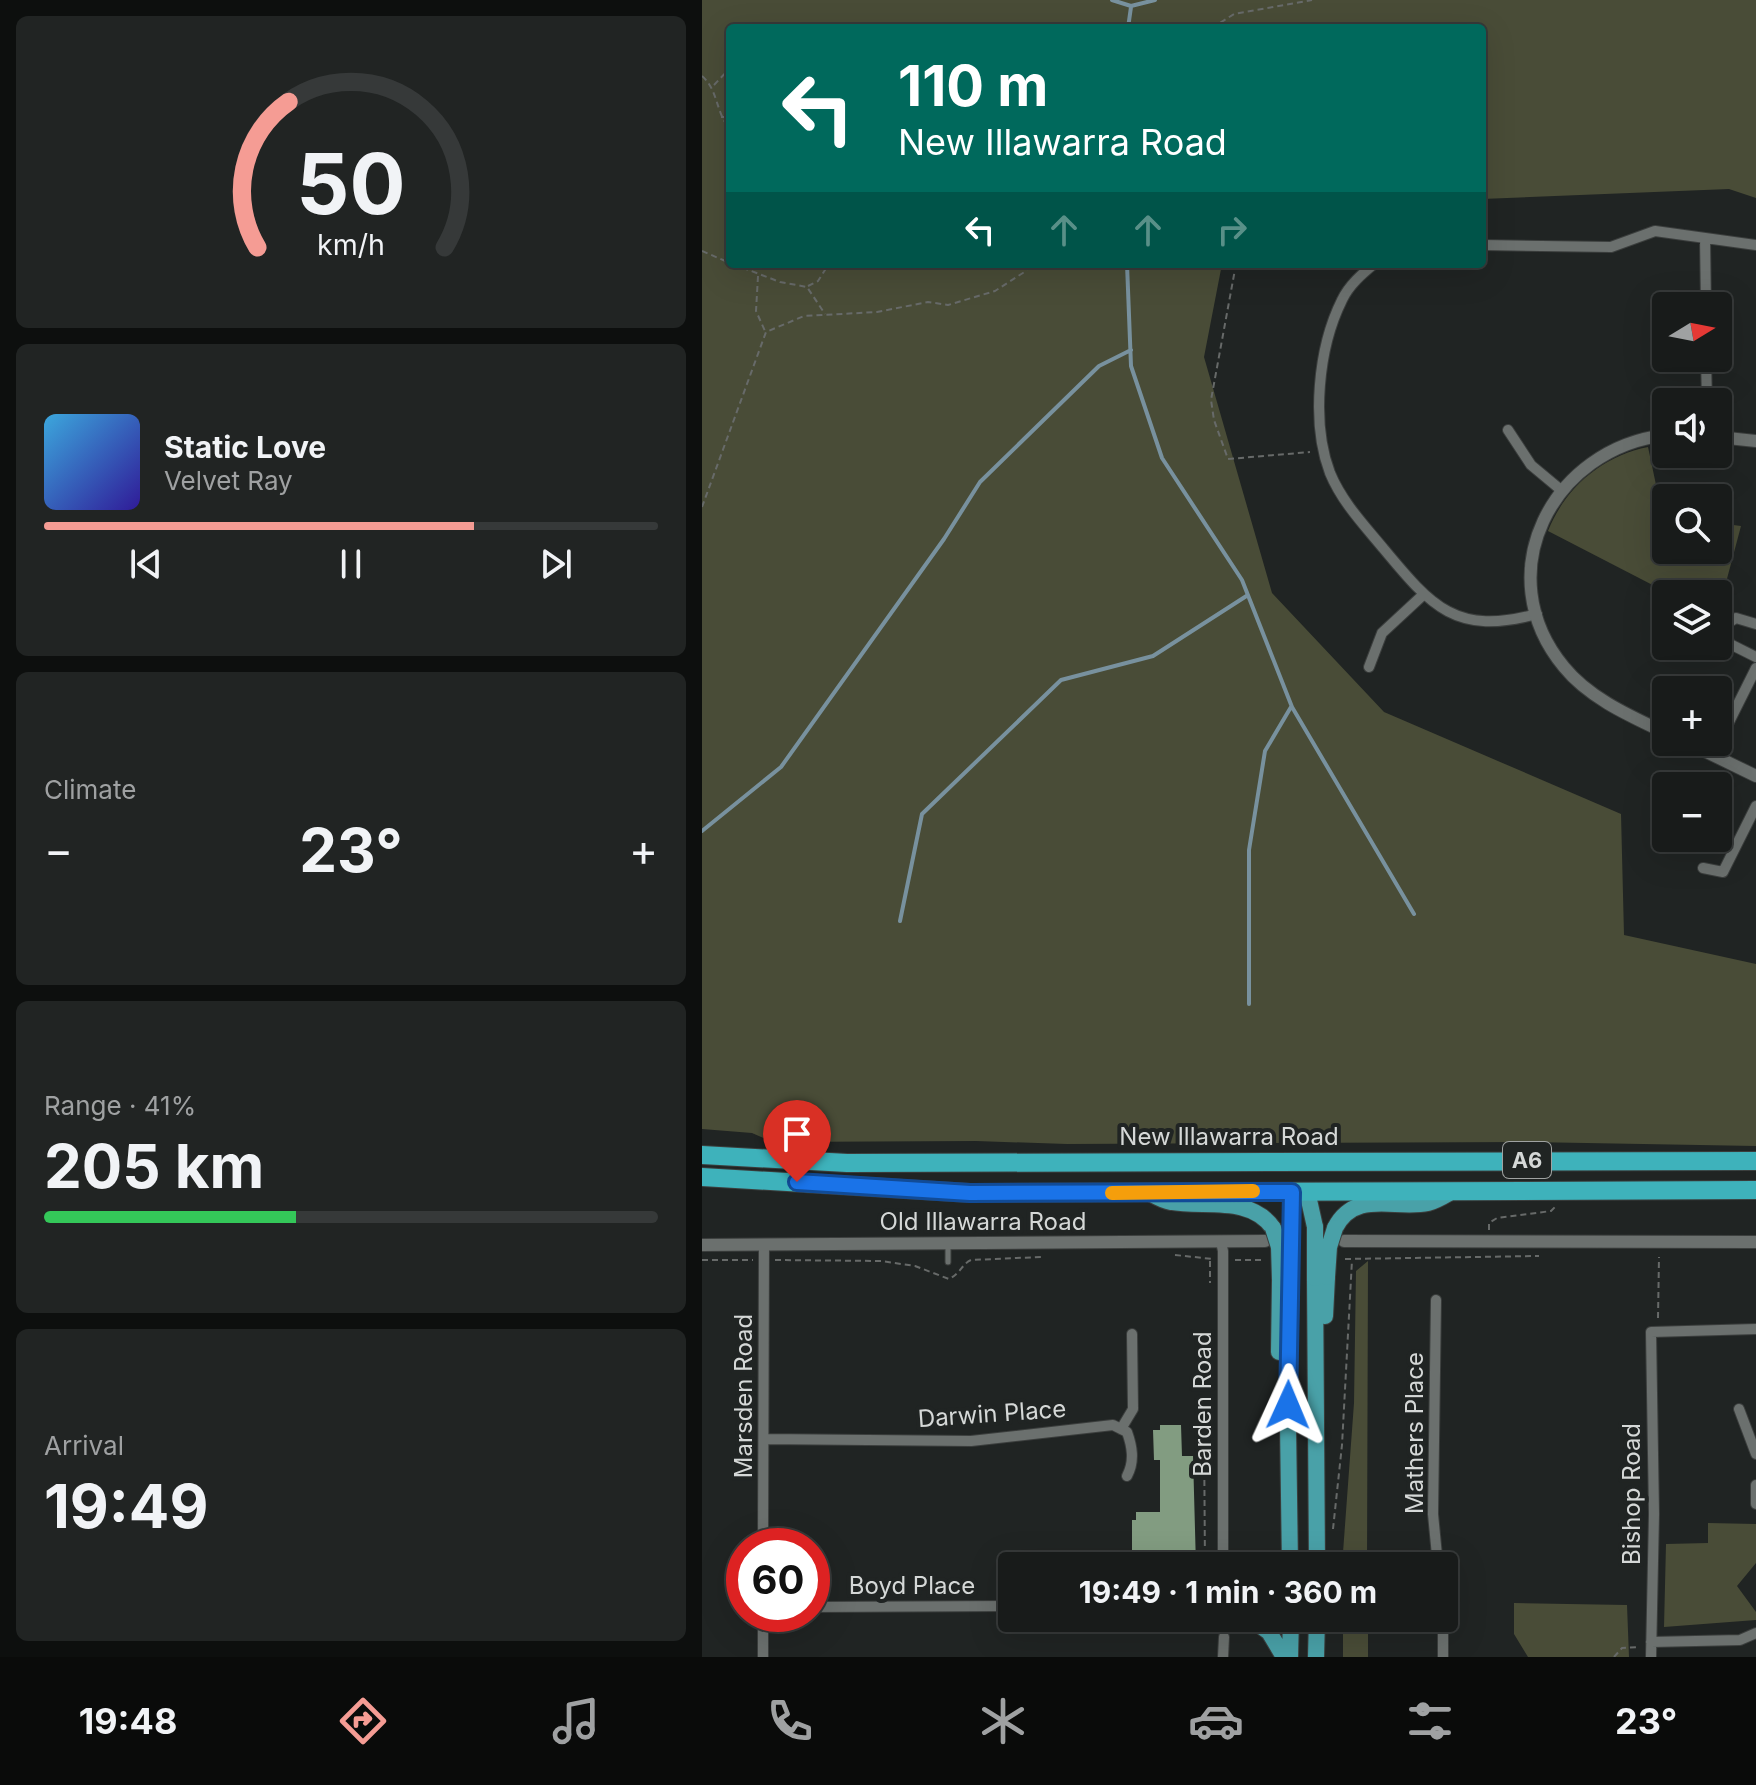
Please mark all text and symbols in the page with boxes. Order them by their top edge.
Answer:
text: 110 m [898,52,1048,120]
icon: left [766,56,870,160]
text: New Illawarra Road [898,120,1227,164]
text: 50 [296,133,406,234]
icon: left [958,208,1002,252]
icon: ahead [1042,208,1086,252]
icon: ahead [1126,208,1170,252]
icon: right [1210,208,1254,252]
text: km/h [317,227,385,262]
north arrow [1652,292,1732,372]
map controls [1652,292,1732,852]
button: sound [1652,388,1732,468]
text: Static Love [164,429,326,465]
text: Velvet Ray [164,465,293,496]
button: search [1652,484,1732,564]
icon: previous [124,542,168,586]
icon: pause [329,542,373,586]
icon: next [534,542,578,586]
button: layers [1652,580,1732,660]
button: + [1652,676,1732,756]
button: − [1652,772,1732,852]
text: Climate [44,774,136,805]
text: 23° [299,814,403,886]
text: − [44,823,73,877]
text: + [629,823,658,877]
text: Range · 41% [44,1090,196,1121]
pin [763,1100,831,1182]
icon: arrive [775,1112,819,1156]
street label: New Illawarra Road [1119,1122,1339,1151]
text: 205 km [44,1130,264,1202]
road number: A6 [1503,1142,1551,1178]
street label: Old Illawarra Road [880,1207,1086,1236]
street label: Marsden Road [729,1314,758,1478]
street label: Barden Road [1188,1331,1217,1477]
street label: Mathers Place [1400,1352,1429,1514]
position arrow [1246,1363,1330,1447]
street label: Darwin Place [917,1394,1067,1433]
street label: Bishop Road [1617,1423,1646,1565]
text: Arrival [44,1430,124,1461]
text: 19:49 [44,1470,208,1542]
speed limit sign: 60 [726,1528,830,1632]
street label: Boyd Place [849,1571,975,1600]
text: 19:49 · 1 min · 360 m [1079,1574,1377,1610]
icon: directions [335,1693,391,1749]
icon: music [548,1693,604,1749]
icon: phone [762,1693,818,1749]
icon: climate [975,1693,1031,1749]
icon: car [1188,1693,1244,1749]
icon: filters [1402,1693,1458,1749]
text: 19:48 [79,1699,177,1743]
text: 23° [1615,1699,1677,1743]

